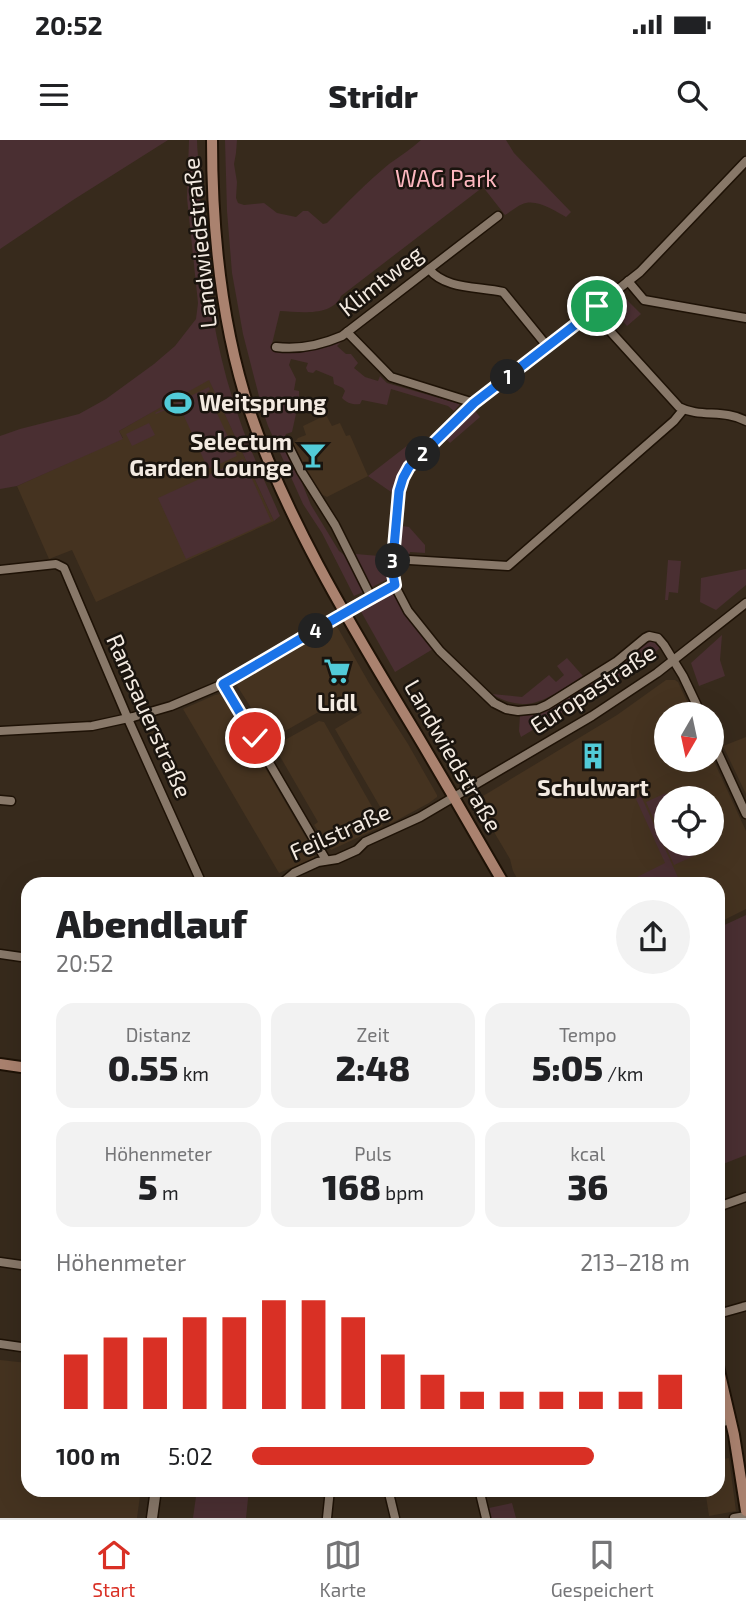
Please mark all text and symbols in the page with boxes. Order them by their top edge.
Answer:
text: 20:52 [35,9,103,40]
icon: menu [35,76,73,114]
text: Stridr [328,76,418,114]
icon: search [673,76,711,114]
street label: Landwiedstraße [176,156,222,330]
park label: WAG Park [395,164,497,192]
street label: Klimtweg [333,239,428,322]
pin [567,276,627,336]
icon: arrive [578,287,616,325]
pin: 1 [490,359,526,394]
text: 1 [503,365,512,388]
sports icon: Weitsprung [163,388,193,418]
place label: Weitsprung [199,388,327,416]
place label: Selectum Garden Lounge [129,427,292,481]
pin: 2 [406,436,440,472]
bar icon: Selectum Garden Lounge [298,440,328,470]
text: 2 [417,442,428,465]
pin: 3 [376,544,410,578]
text: 3 [387,549,398,572]
pin: 4 [298,614,334,648]
text: 4 [309,619,322,642]
street label: Ramsauerstraße [101,629,199,802]
street label: Europastraße [524,637,661,739]
supermarket icon: Lidl [322,656,352,686]
street label: Landwiedstraße [399,674,509,837]
place label: Lidl [317,688,357,716]
north arrow [654,702,724,772]
map controls [654,702,724,856]
pin [225,708,285,768]
icon: check [236,719,274,757]
building icon: Schulwart [578,741,608,771]
place label: Schulwart [537,773,649,801]
button: locate [654,786,724,856]
street label: Feilstraße [285,797,394,866]
text: Abendlauf [56,900,247,946]
button: share [616,900,690,974]
text: 20:52 [56,949,113,977]
text: Distanz [126,1023,191,1046]
text: Zeit [357,1023,389,1046]
text: Tempo [559,1023,616,1046]
text: 0.55 [108,1046,178,1088]
text: 2:48 [336,1046,410,1088]
text: 5:05 [532,1046,603,1088]
text: km [178,1062,209,1085]
text: /km [603,1062,643,1085]
text: Höhenmeter [104,1142,212,1165]
text: Puls [354,1142,392,1165]
text: kcal [570,1142,605,1165]
text: 5 [138,1165,158,1207]
text: 168 [322,1165,381,1207]
text: 36 [567,1165,608,1207]
text: m [158,1181,179,1204]
text: bpm [381,1181,424,1204]
text: Höhenmeter [56,1248,186,1276]
text: 213–218 m [580,1248,690,1276]
text: 100 m [56,1442,120,1470]
text: 5:02 [168,1442,213,1470]
tab: Start [92,1536,135,1601]
tab: Karte [320,1536,366,1601]
tab: Gespeichert [551,1536,654,1601]

